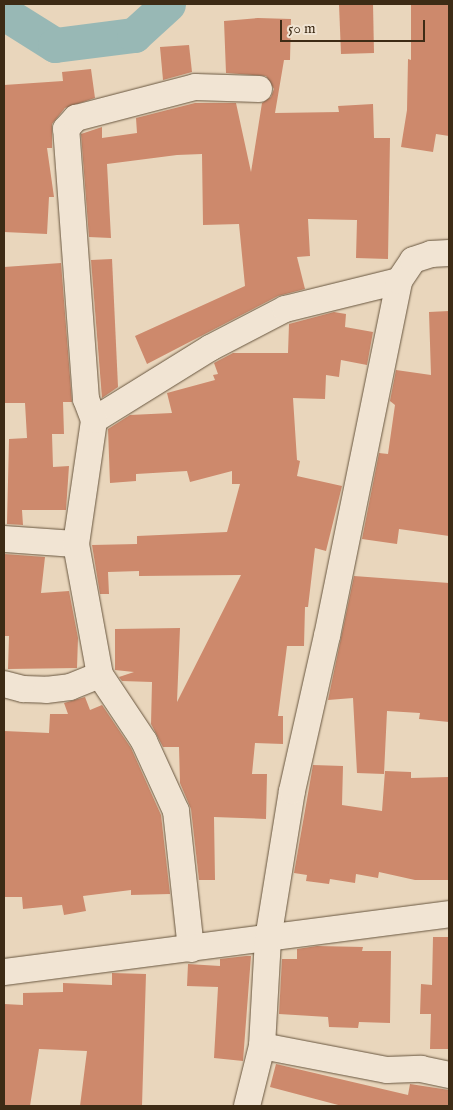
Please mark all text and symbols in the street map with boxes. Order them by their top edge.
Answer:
scale bar [283,10,428,42]
text: 50 m [288,19,316,38]

